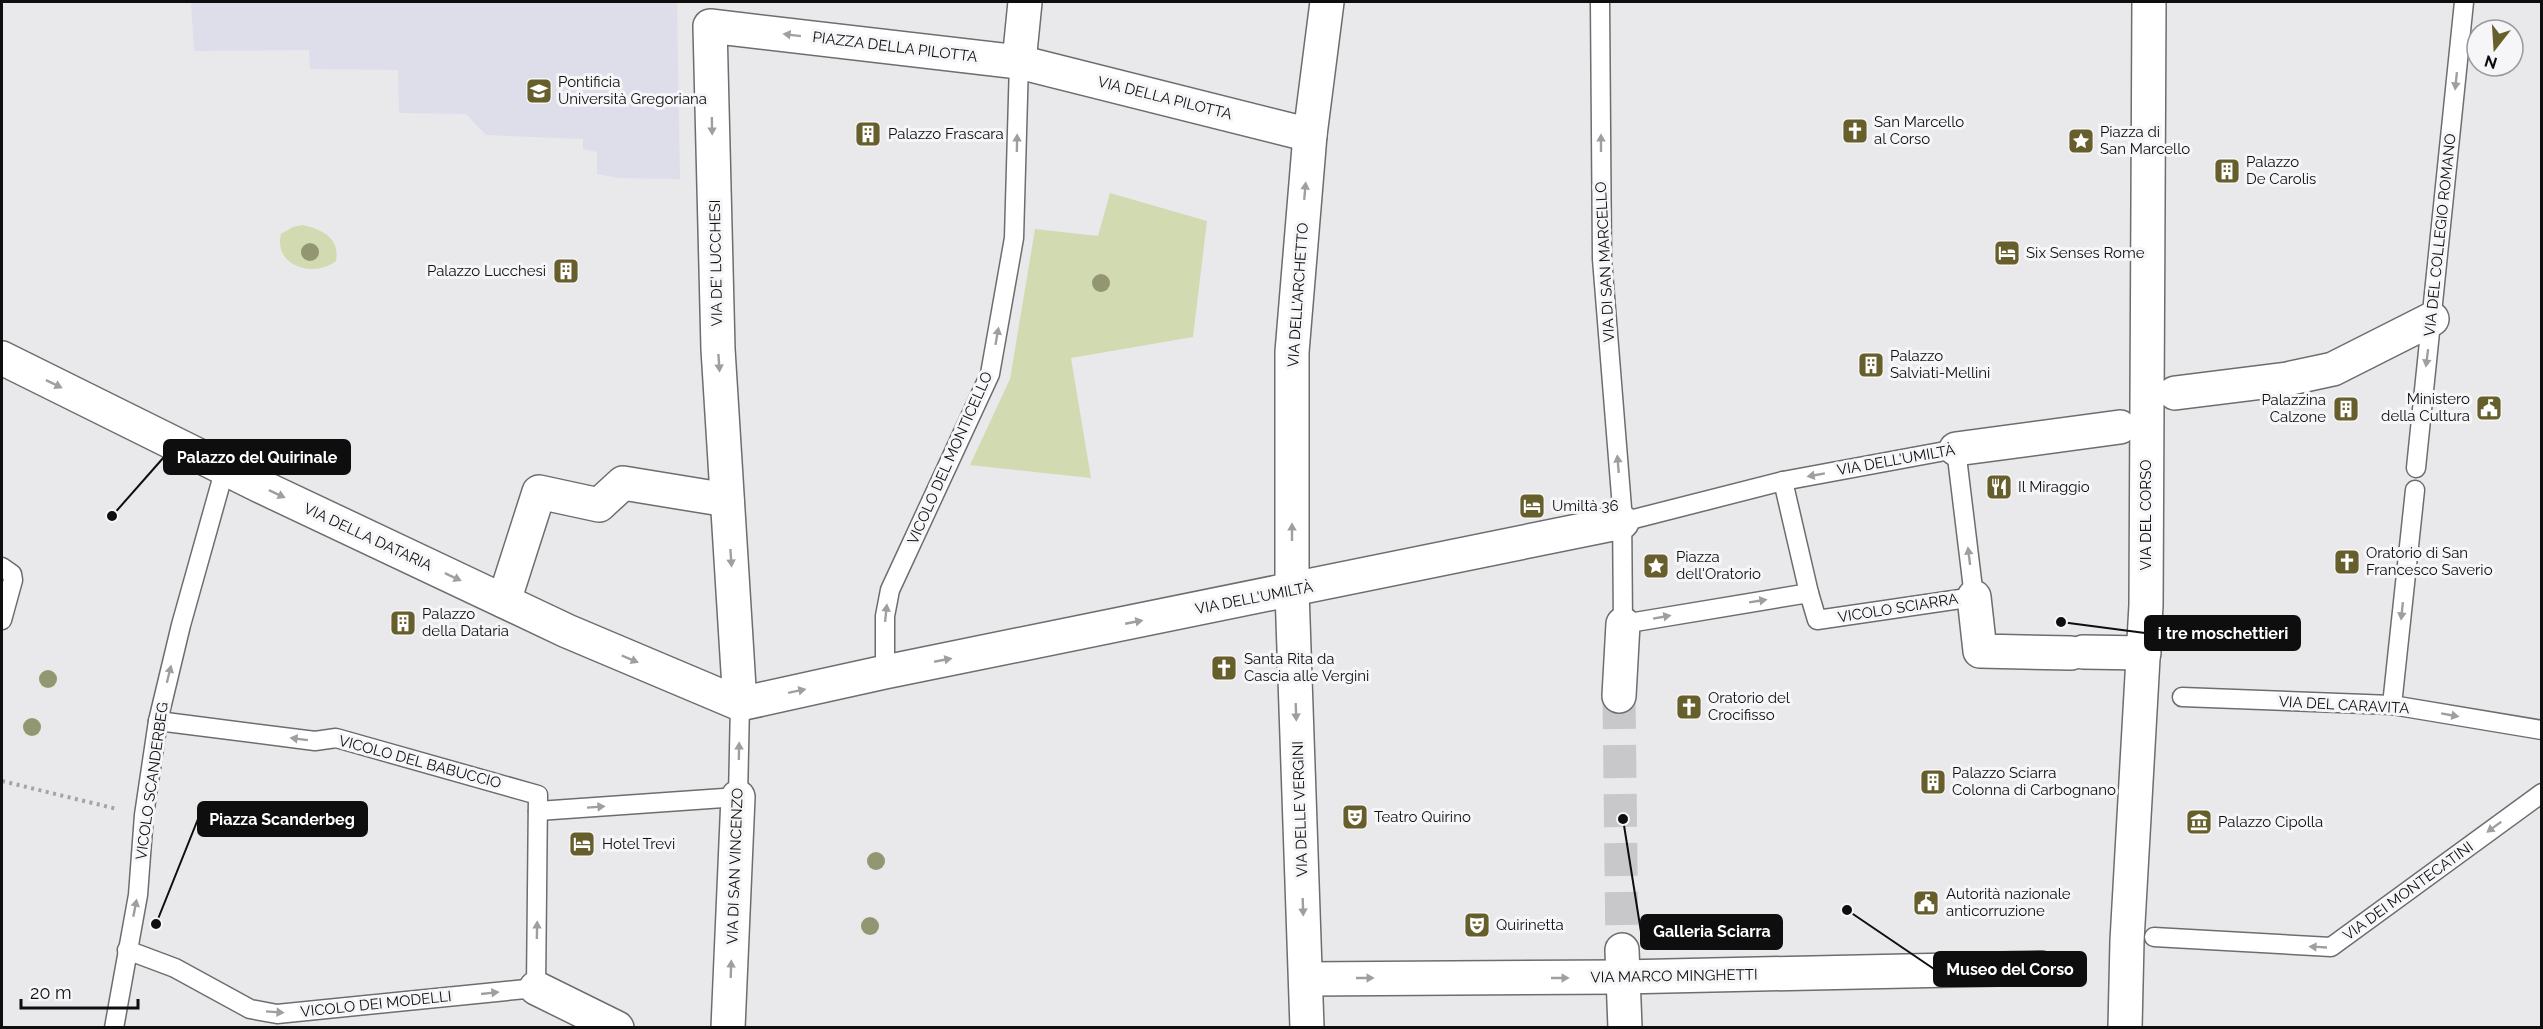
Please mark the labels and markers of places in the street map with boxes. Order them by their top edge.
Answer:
place label: Pontificia Università Gregoriana [558,73,707,108]
school or university icon: Pontificia Università Gregoriana [524,76,554,106]
place label: San Marcello al Corso [1874,113,1964,148]
church icon: San Marcello al Corso [1840,116,1870,146]
building icon: Palazzo Frascara [853,119,883,149]
place label: Piazza di San Marcello [2100,123,2190,158]
place label: Palazzo Frascara [888,125,1004,143]
place icon: Piazza di San Marcello [2066,126,2096,156]
place label: Palazzo De Carolis [2246,153,2316,188]
building icon: Palazzo De Carolis [2212,156,2242,186]
hotel icon: Six Senses Rome [1992,238,2022,268]
place label: Six Senses Rome [2026,244,2145,262]
building icon: Palazzo Lucchesi [551,256,581,286]
place label: Palazzo Lucchesi [427,262,546,280]
place label: Palazzo Salviati-Mellini [1890,347,1990,382]
building icon: Palazzo Salviati-Mellini [1856,350,1886,380]
place label: Ministero della Cultura [2381,390,2470,425]
place label: Palazzina Calzone [2261,391,2326,426]
public building icon: Ministero della Cultura [2474,393,2504,423]
building icon: Palazzina Calzone [2331,394,2361,424]
callout: Palazzo del Quirinale [164,440,350,474]
restaurant icon: Il Miraggio [1984,472,2014,502]
place label: Il Miraggio [2018,478,2090,496]
hotel icon: Umiltà 36 [1517,491,1547,521]
place label: Umiltà 36 [1552,497,1618,515]
place label: Oratorio di San Francesco Saverio [2366,544,2493,579]
church icon: Oratorio di San Francesco Saverio [2332,547,2362,577]
place label: Piazza dell'Oratorio [1676,548,1761,583]
place icon: Piazza dell'Oratorio [1641,551,1671,581]
place label: Palazzo della Dataria [422,605,509,640]
building icon: Palazzo della Dataria [388,608,418,638]
callout: i tre moschettieri [2145,616,2300,650]
place label: Santa Rita da Cascia alle Vergini [1244,650,1369,685]
church icon: Santa Rita da Cascia alle Vergini [1209,653,1239,683]
place label: Oratorio del Crocifisso [1708,689,1791,724]
church icon: Oratorio del Crocifisso [1674,692,1704,722]
place label: Palazzo Sciarra Colonna di Carbognano [1952,764,2116,799]
building icon: Palazzo Sciarra Colonna di Carbognano [1918,767,1948,797]
callout: Piazza Scanderbeg [198,802,367,836]
theatre icon: Teatro Quirino [1340,802,1370,832]
museum icon: Palazzo Cipolla [2184,807,2214,837]
place label: Teatro Quirino [1374,808,1471,826]
place label: Palazzo Cipolla [2218,813,2323,831]
hotel icon: Hotel Trevi [567,829,597,859]
place label: Hotel Trevi [602,835,675,853]
place label: Autorità nazionale anticorruzione [1946,885,2071,920]
public building icon: Autorità nazionale anticorruzione [1911,888,1941,918]
theatre icon: Quirinetta [1462,910,1492,940]
callout: Galleria Sciarra [1641,915,1782,949]
place label: Quirinetta [1496,916,1564,934]
callout: Museo del Corso [1934,952,2086,986]

